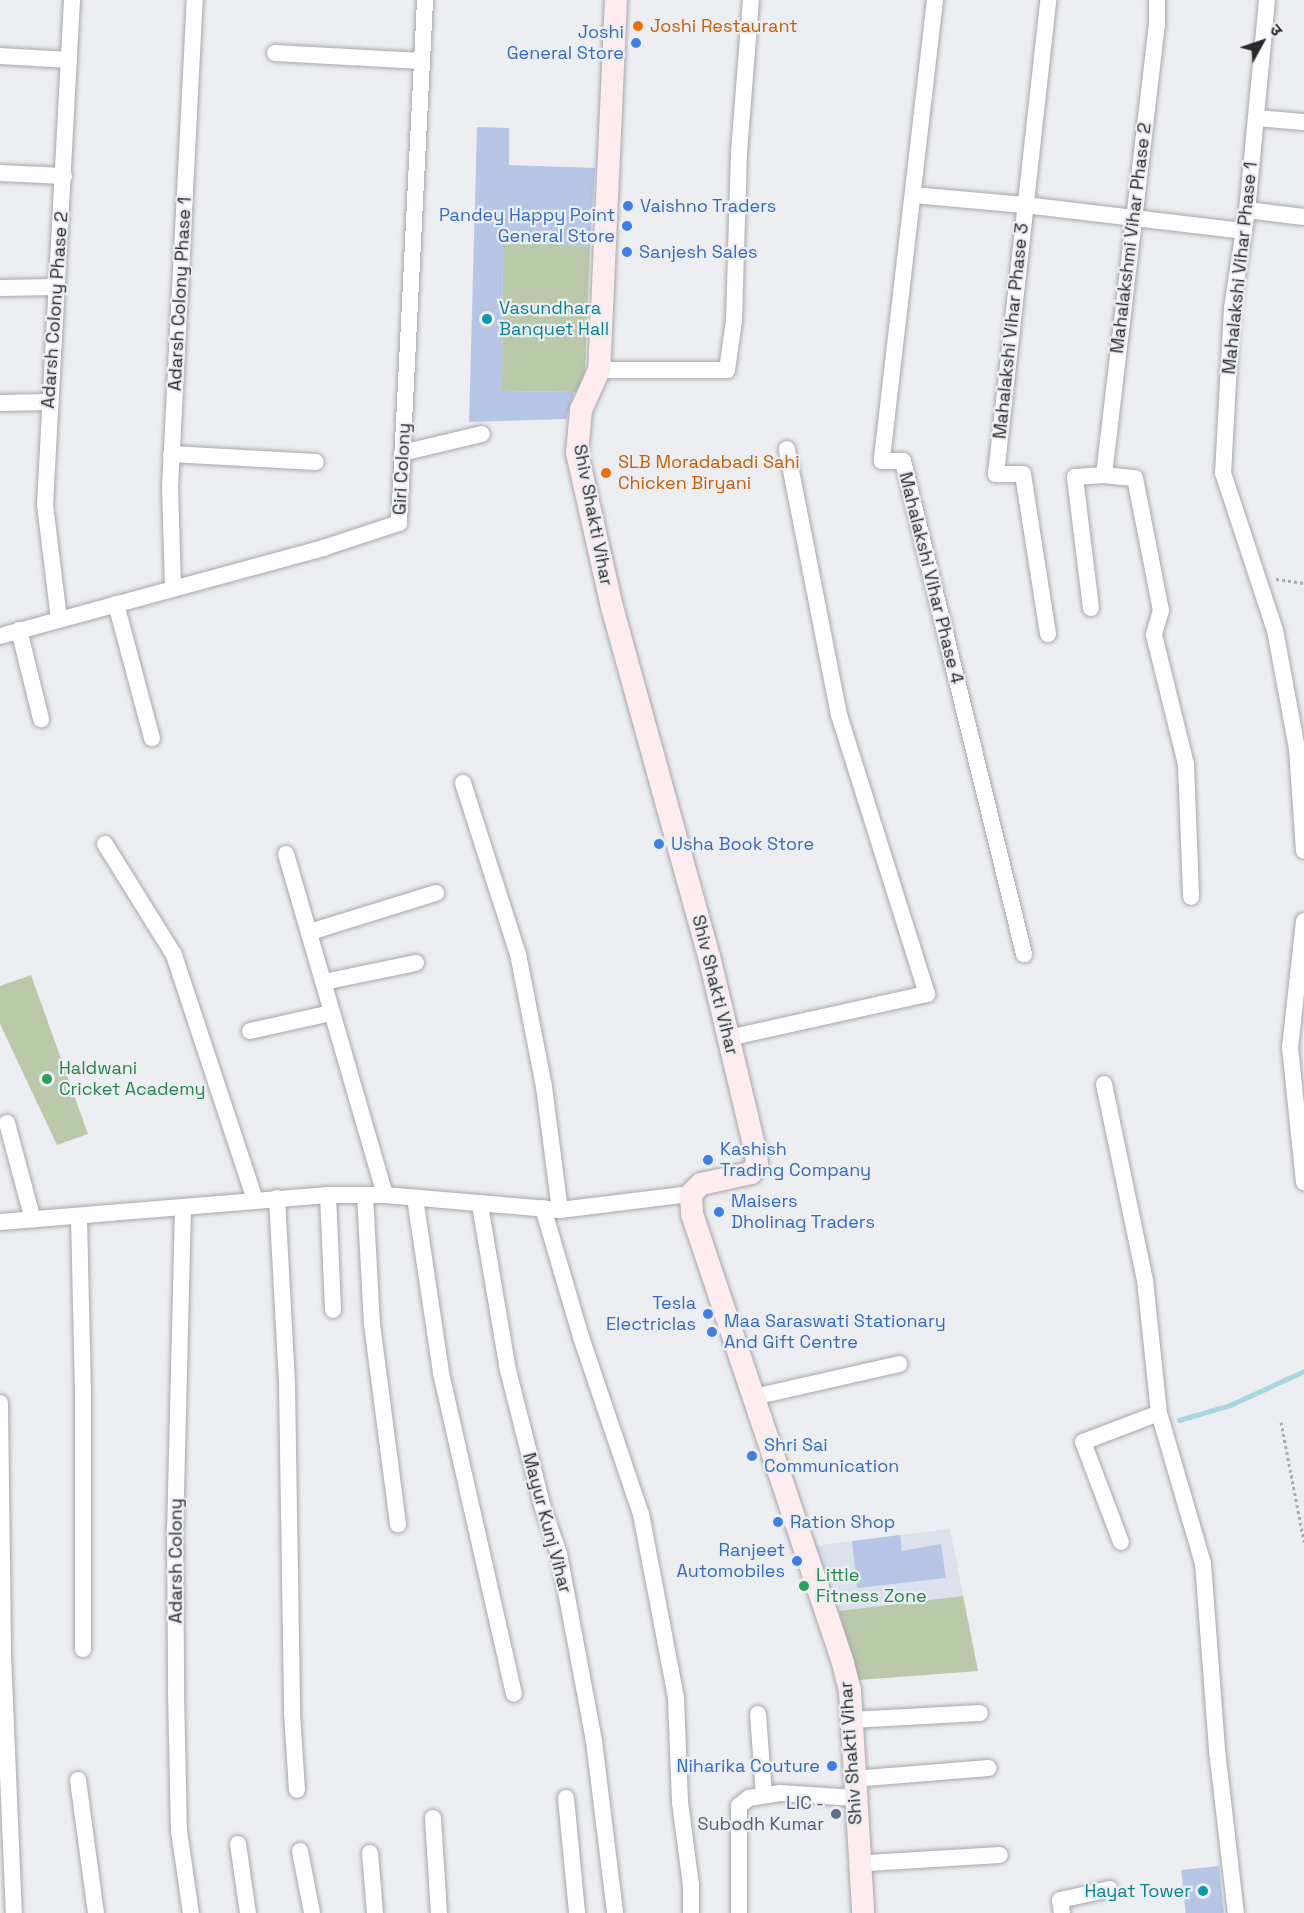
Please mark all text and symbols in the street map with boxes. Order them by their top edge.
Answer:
north arrow [1232,12,1292,72]
place label: Joshi Restaurant [650,15,797,37]
marker: Joshi Restaurant [631,19,645,33]
text: उ [1265,20,1287,40]
place label: Joshi General Store [507,22,624,64]
marker: Joshi General Store [629,36,643,50]
street label: Mahalakshmi Vihar Phase 2 [1106,121,1156,355]
street label: Mahalakshi Vihar Phase 1 [1218,161,1262,375]
place label: Vaishno Traders [640,195,777,217]
street label: Adarsh Colony Phase 1 [164,196,196,392]
marker: Vaishno Traders [621,199,635,213]
place label: Pandey Happy Point General Store [439,205,615,248]
street label: Adarsh Colony Phase 2 [37,211,73,409]
marker: Pandey Happy Point General Store [620,219,634,233]
street label: Mahalakshi Vihar Phase 3 [989,222,1033,440]
place label: Sanjesh Sales [639,241,758,263]
marker: Sanjesh Sales [620,245,634,259]
place label: Vasundhara Banquet Hall [499,298,609,340]
marker: Vasundhara Banquet Hall [480,312,494,326]
street label: Giri Colony [389,422,415,516]
street label: Shiv Shakti Vihar [569,442,617,588]
place label: SLB Moradabadi Sahi Chicken Biryani [618,452,800,494]
marker: SLB Moradabadi Sahi Chicken Biryani [599,466,613,480]
street label: Mahalakshi Vihar Phase 4 [894,470,968,686]
place label: Usha Book Store [671,833,814,855]
marker: Usha Book Store [652,837,666,851]
street label: Shiv Shakti Vihar [687,913,743,1057]
place label: Haldwani Cricket Academy [59,1058,206,1100]
marker: Haldwani Cricket Academy [40,1072,54,1086]
place label: Kashish Trading Company [720,1139,871,1182]
marker: Kashish Trading Company [701,1153,715,1167]
place label: Maisers Dholinag Traders [731,1191,875,1234]
marker: Maisers Dholinag Traders [712,1205,726,1219]
place label: Tesla Electriclas [606,1293,696,1336]
marker: Tesla Electriclas [701,1307,715,1321]
place label: Maa Saraswati Stationary And Gift Centre [724,1311,946,1354]
marker: Maa Saraswati Stationary And Gift Centre [705,1325,719,1339]
place label: Shri Sai Communication [764,1435,899,1478]
marker: Shri Sai Communication [745,1449,759,1463]
street label: Mayur Kunj Vihar [518,1450,576,1596]
street label: Adarsh Colony [165,1498,187,1624]
place label: Ration Shop [790,1511,895,1533]
marker: Ration Shop [771,1515,785,1529]
place label: Ranjeet Automobiles [676,1540,785,1582]
marker: Ranjeet Automobiles [790,1554,804,1568]
place label: Little Fitness Zone [816,1565,927,1608]
marker: Little Fitness Zone [797,1579,811,1593]
street label: Shiv Shakti Vihar [835,1680,867,1826]
place label: Niharika Couture [676,1755,820,1777]
marker: Niharika Couture [825,1759,839,1773]
place label: LIC - Subodh Kumar [698,1793,824,1836]
marker: LIC - Subodh Kumar [829,1807,843,1821]
place label: Hayat Tower [1084,1880,1191,1902]
marker: Hayat Tower [1196,1884,1210,1898]

